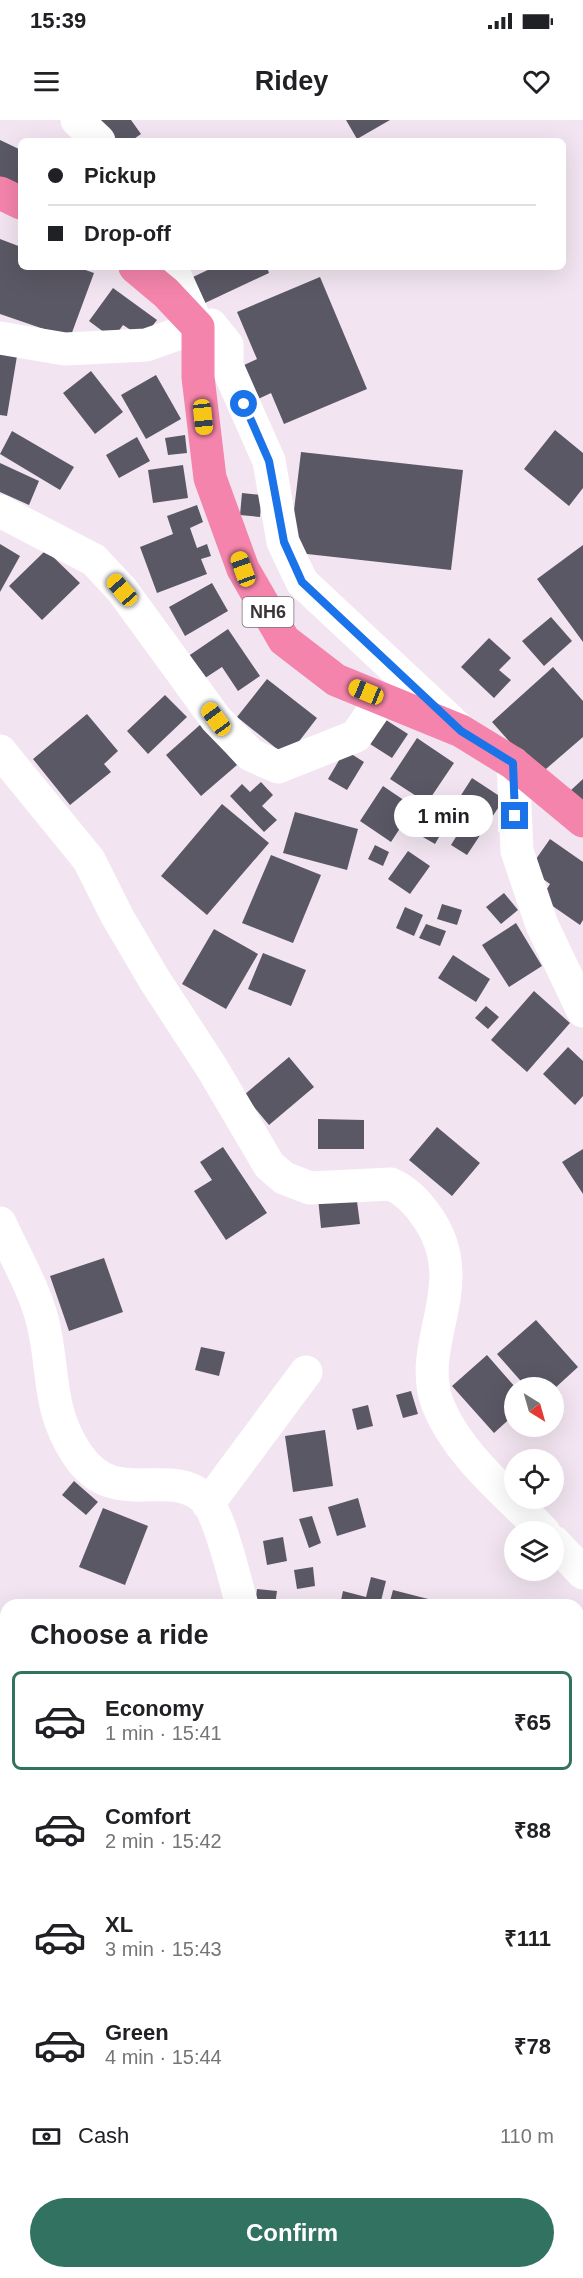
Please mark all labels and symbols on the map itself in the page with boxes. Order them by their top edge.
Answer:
route start [230,390,257,417]
car [192,398,214,436]
car [228,549,258,589]
car [103,571,141,609]
road number: NH6 [242,597,294,627]
car [346,677,386,707]
car [198,699,234,739]
callout: 1 min [395,795,494,837]
route end [501,802,528,829]
north arrow [504,1377,564,1437]

